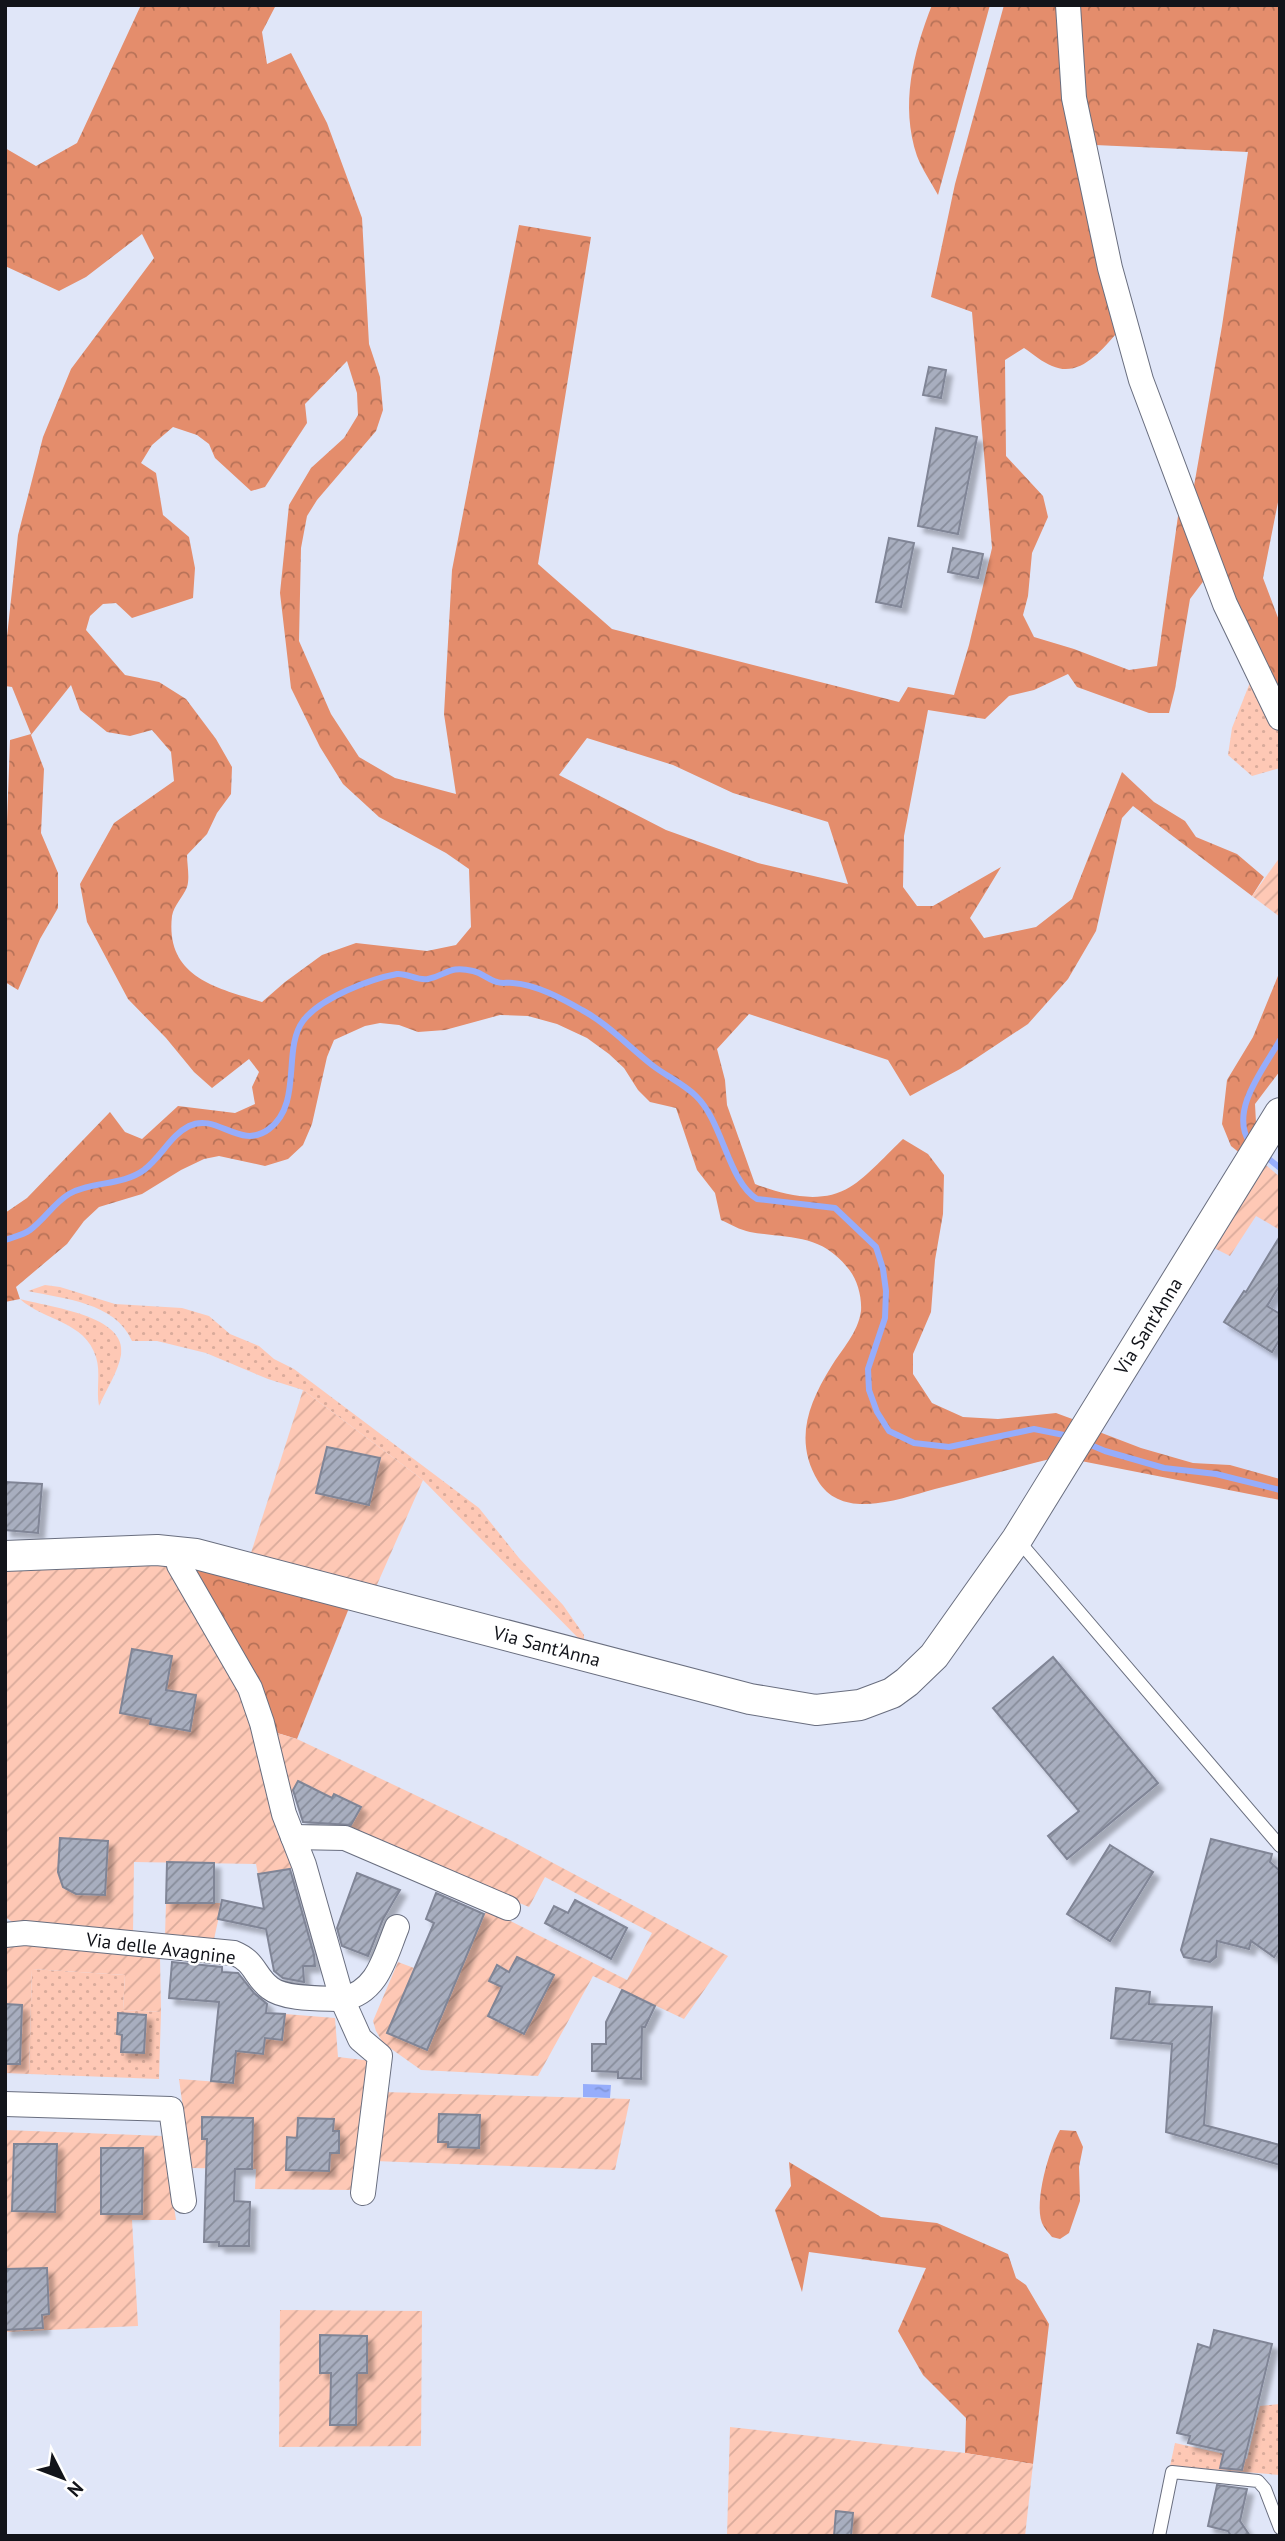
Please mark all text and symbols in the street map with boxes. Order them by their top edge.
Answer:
street label: Via Sant'Anna [1108,1273,1187,1380]
street label: Via Sant'Anna [490,1620,603,1672]
street label: Via delle Avagnine [84,1927,237,1969]
north arrow [28,2443,98,2513]
text: N [63,2477,89,2502]

